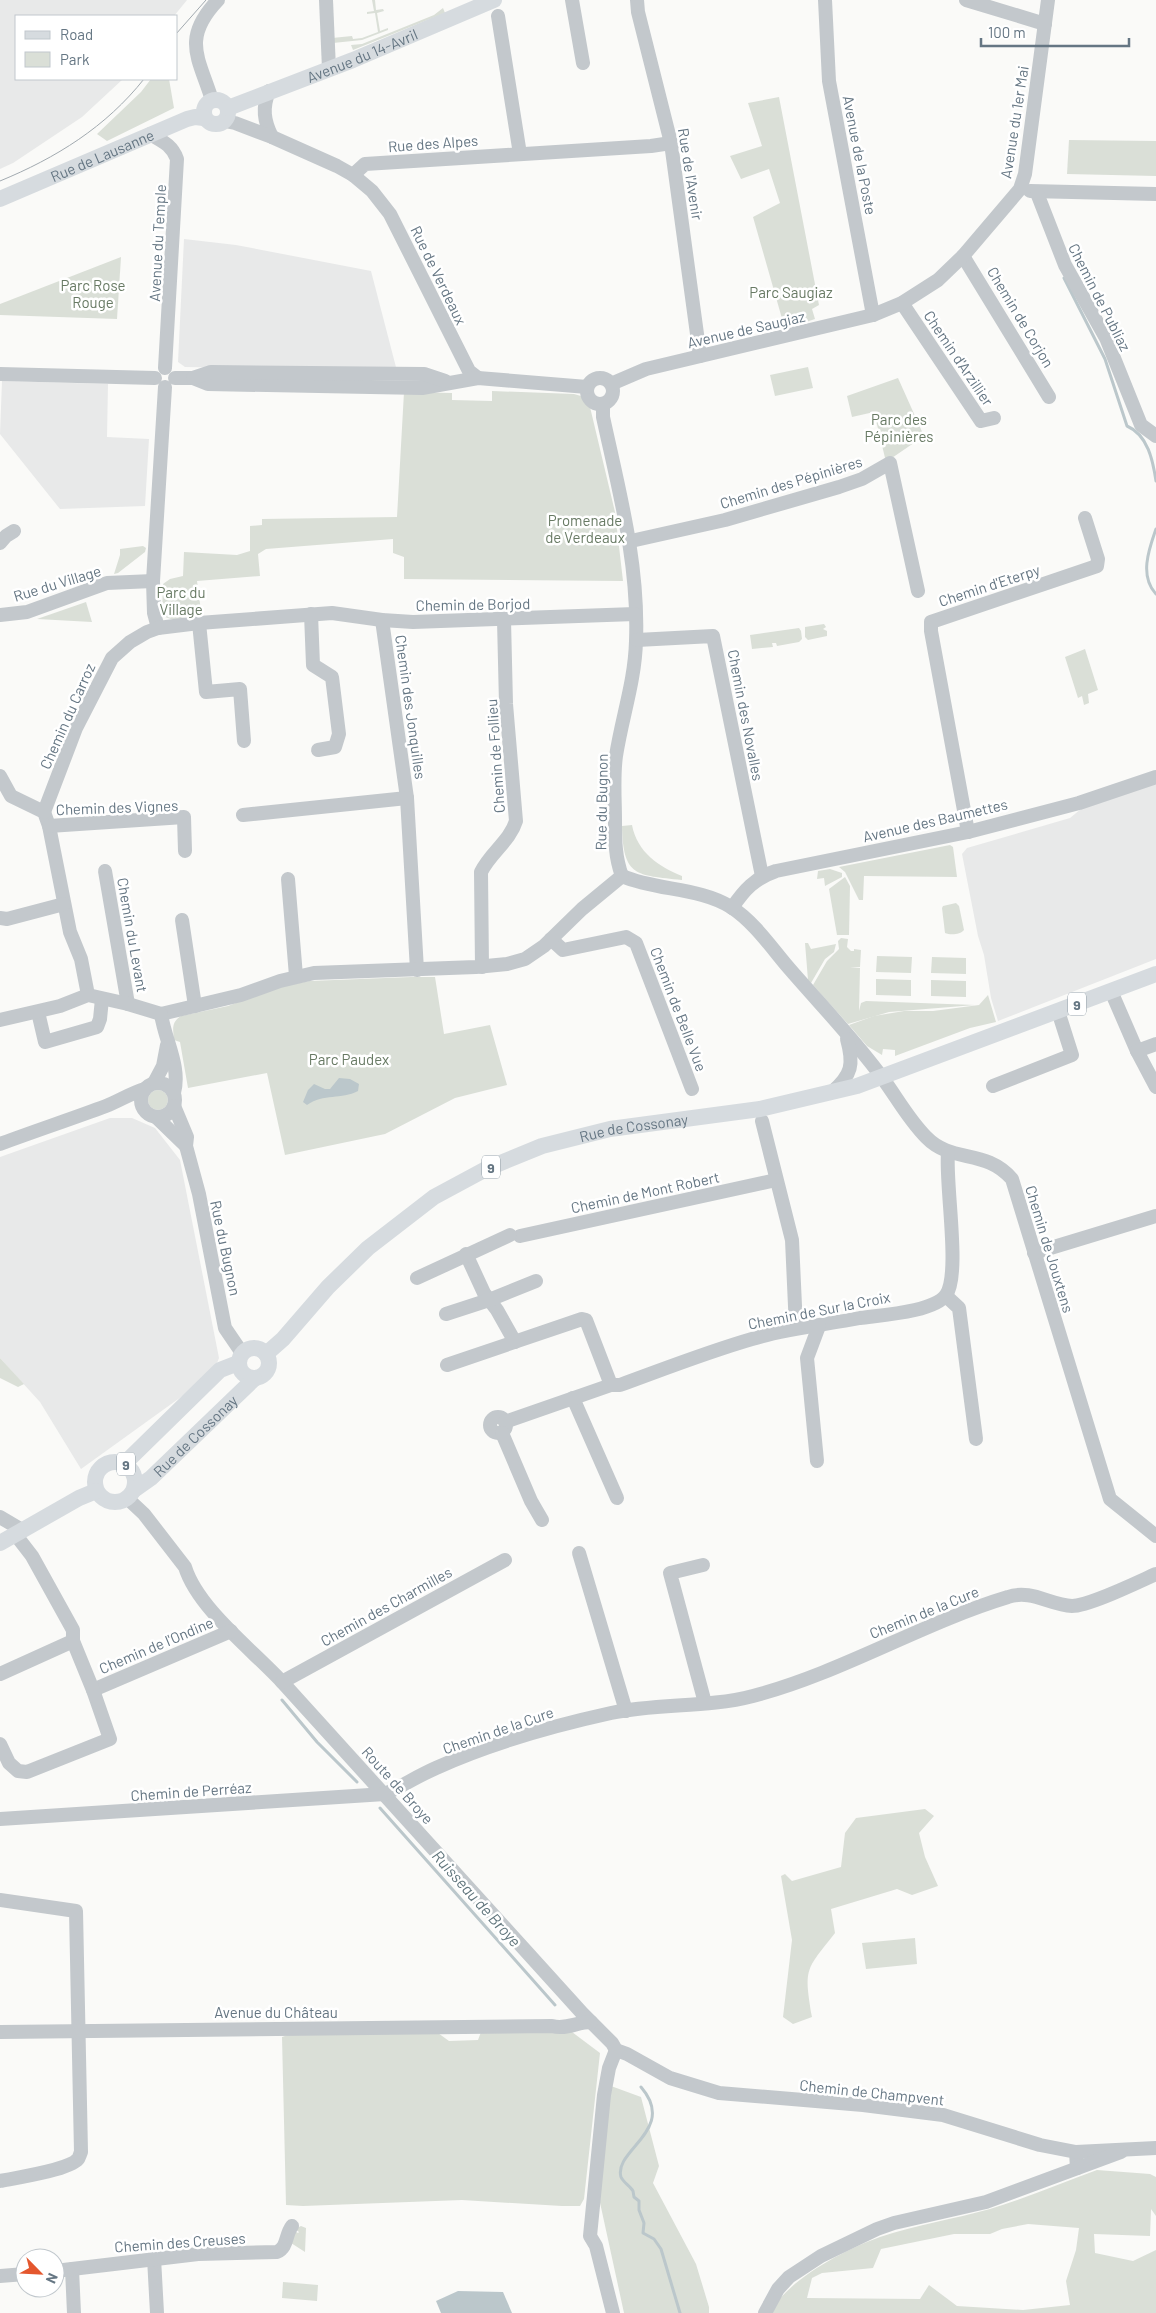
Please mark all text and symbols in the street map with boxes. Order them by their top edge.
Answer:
legend [15,15,178,80]
scale bar [981,15,1128,47]
text: 100 m [988,23,1026,41]
text: Road [60,25,93,43]
street label: Avenue du 14-Avril [304,25,420,86]
text: Park [60,50,90,68]
street label: Avenue du 1er Mai [996,64,1032,180]
street label: Avenue de la Poste [840,94,880,216]
street label: Rue de Lausanne [48,125,156,185]
street label: Rue de l'Avenir [675,127,707,222]
street label: Rue des Alpes [387,131,479,155]
street label: Avenue du Temple [145,184,169,302]
street label: Rue de Verdeaux [407,223,471,327]
street label: Chemin de Publiaz [1065,240,1135,354]
street label: Chemin de Corjon [984,263,1058,371]
park label: Parc Rose Rouge [60,276,126,311]
park label: Parc Saugiaz [749,283,833,301]
street label: Avenue de Saugiaz [685,307,807,351]
street label: Chemin d'Arzillier [921,307,998,409]
park label: Parc des Pépinières [864,410,934,445]
street label: Chemin des Pépinières [718,452,864,512]
park label: Promenade de Verdeaux [545,511,625,546]
street label: Chemin d'Eterpy [936,560,1042,610]
street label: Rue du Village [11,561,103,605]
park label: Parc du Village [157,583,205,618]
street label: Chemin de Borjod [416,594,530,614]
street label: Chemin des Jonquilles [392,634,430,780]
street label: Chemin des Novalles [724,648,768,782]
street label: Chemin du Carroz [36,660,99,772]
street label: Chemin de Follieu [482,698,508,814]
street label: Rue du Bugnon [591,753,611,851]
street label: Avenue des Baumettes [861,795,1009,845]
street label: Chemin des Vignes [56,796,178,818]
street label: Chemin du Levant [114,876,152,994]
street label: Chemin de Belle Vue [647,944,711,1074]
road number: 9 [1068,992,1086,1016]
park label: Parc Paudex [309,1050,389,1068]
street label: Rue de Cossonay [577,1110,689,1145]
road number: 9 [482,1156,500,1178]
street label: Chemin de Mont Robert [569,1167,721,1217]
street label: Chemin de Jouxtens [1022,1183,1078,1315]
street label: Rue du Bugnon [207,1199,245,1297]
street label: Chemin de Sur la Croix [746,1287,892,1333]
street label: Rue de Cossonay [149,1391,241,1480]
road number: 9 [117,1452,135,1476]
street label: Chemin des Charmilles [317,1562,455,1650]
street label: Chemin de la Cure [867,1582,981,1642]
street label: Chemin de l'Ondine [96,1613,216,1677]
street label: Chemin de la Cure [440,1703,556,1757]
street label: Route de Broye [358,1743,438,1827]
street label: Chemin de Perréaz [130,1778,252,1804]
water label: Ruisseau de Broye [429,1846,525,1950]
street label: Avenue du Château [214,2003,338,2021]
street label: Chemin de Champvent [799,2075,945,2109]
street label: Chemin des Creuses [114,2228,246,2256]
north arrow [15,2248,65,2298]
text: N [43,2271,62,2286]

